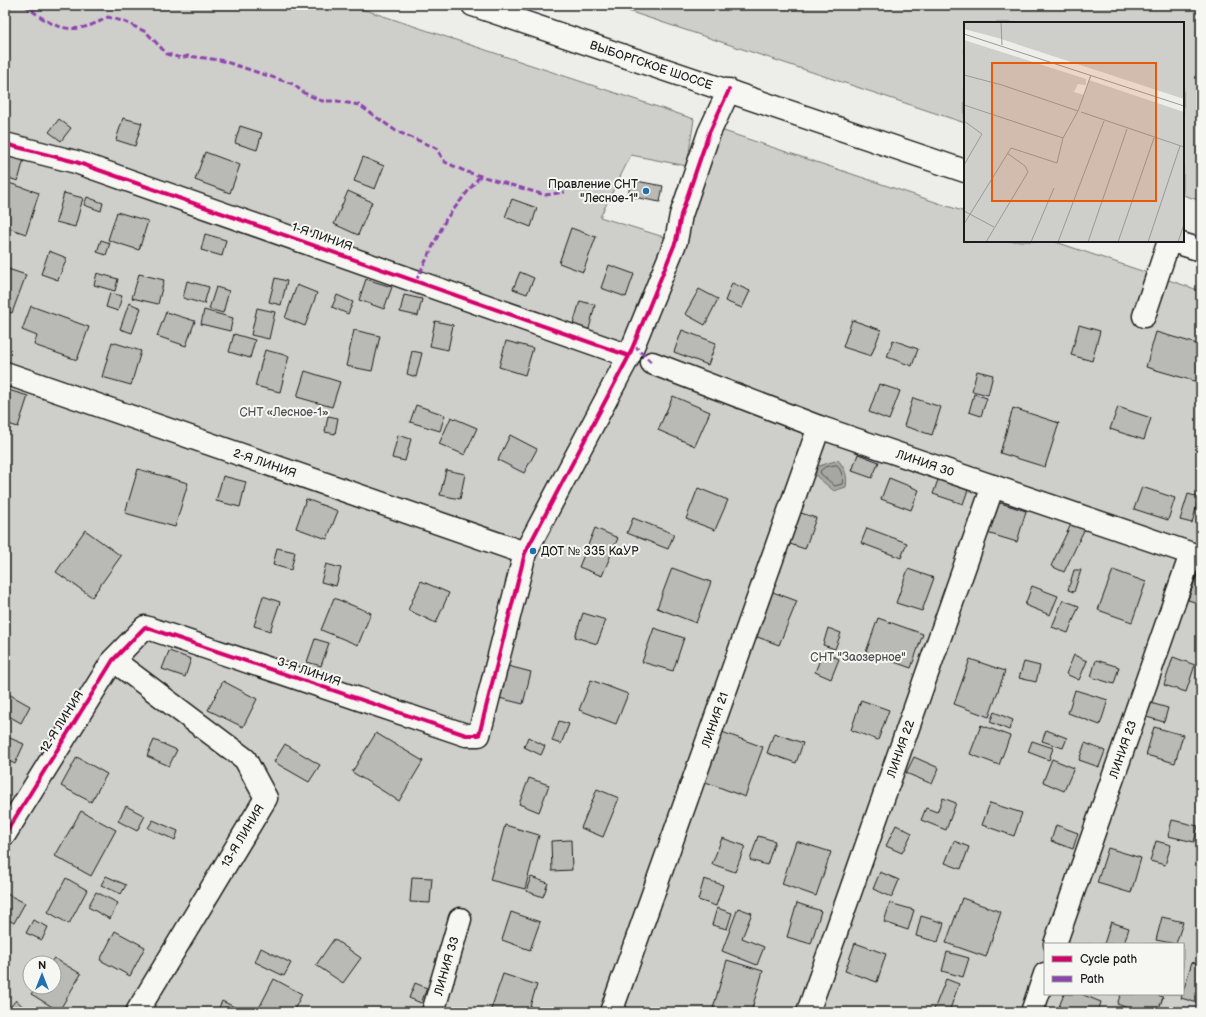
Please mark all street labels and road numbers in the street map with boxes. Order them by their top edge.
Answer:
street label: ВЫБОРГСКОЕ ШОССЕ [588,37,715,93]
street label: 1-Я ЛИНИЯ [290,220,354,254]
street label: 2-Я ЛИНИЯ [231,445,298,481]
street label: ЛИНИЯ 30 [893,446,956,480]
street label: 3-Я ЛИНИЯ [275,654,343,690]
street label: 12-Я ЛИНИЯ [37,688,87,756]
street label: ЛИНИЯ 21 [698,690,732,750]
street label: ЛИНИЯ 22 [883,718,918,781]
street label: ЛИНИЯ 23 [1106,719,1140,781]
street label: 13-Я ЛИНИЯ [218,802,268,870]
street label: ЛИНИЯ 33 [430,935,462,998]

